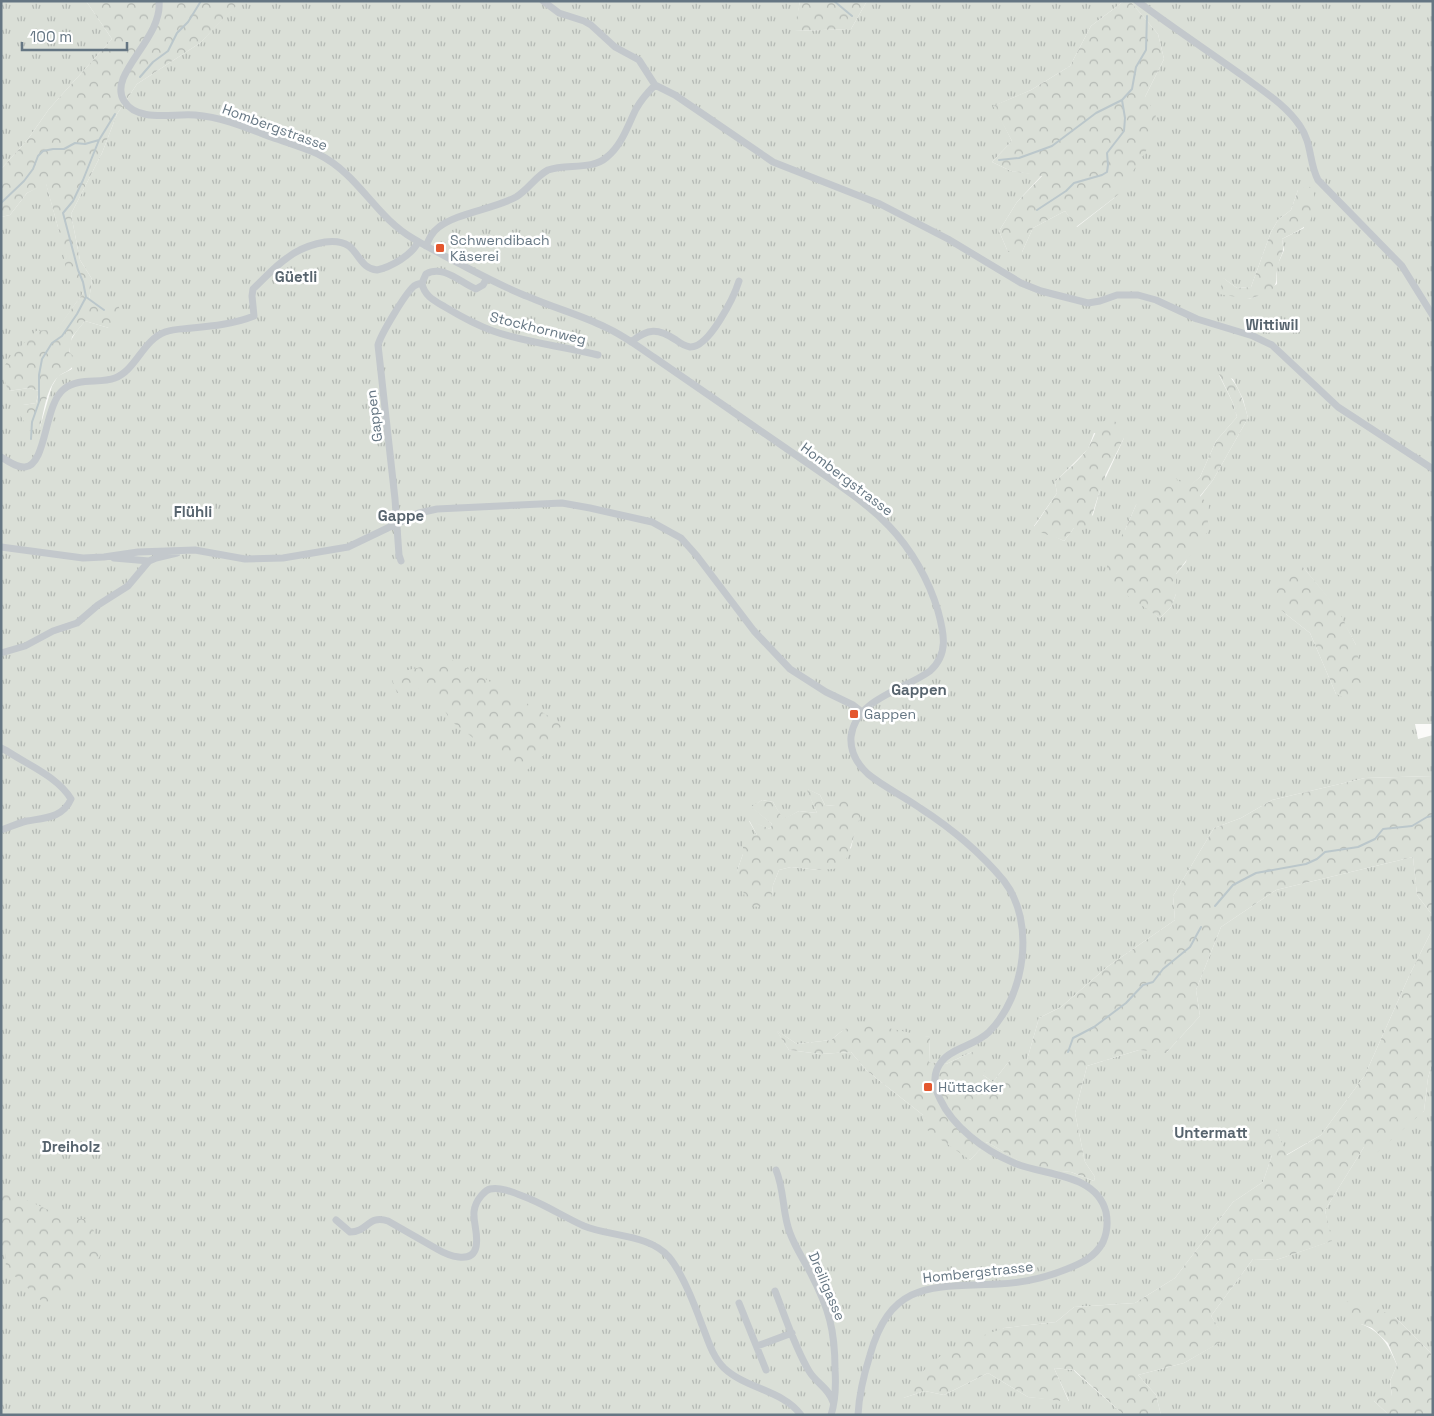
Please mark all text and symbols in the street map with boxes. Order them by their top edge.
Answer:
scale bar [22,20,128,52]
text: 100 m [30,27,72,46]
street label: Hombergstrasse [220,100,330,154]
place label: Schwendibach Käserei [450,231,550,265]
marker: Schwendibach Käserei [434,242,446,254]
district label: Güetli [275,267,317,286]
street label: Stockhornweg [488,307,588,349]
district label: Wittiwil [1246,315,1298,334]
street label: Gappen [362,389,386,443]
street label: Hombergstrasse [797,438,897,520]
district label: Flühli [174,502,212,521]
district label: Gappe [378,506,425,525]
district label: Gappen [891,680,947,699]
place label: Gappen [864,705,916,723]
marker: Gappen [848,708,860,720]
place label: Hüttacker [938,1078,1004,1096]
marker: Hüttacker [922,1081,934,1093]
district label: Untermatt [1174,1123,1248,1142]
district label: Dreiholz [42,1137,100,1156]
street label: Dreiligasse [804,1249,850,1323]
street label: Hombergstrasse [922,1257,1034,1287]

